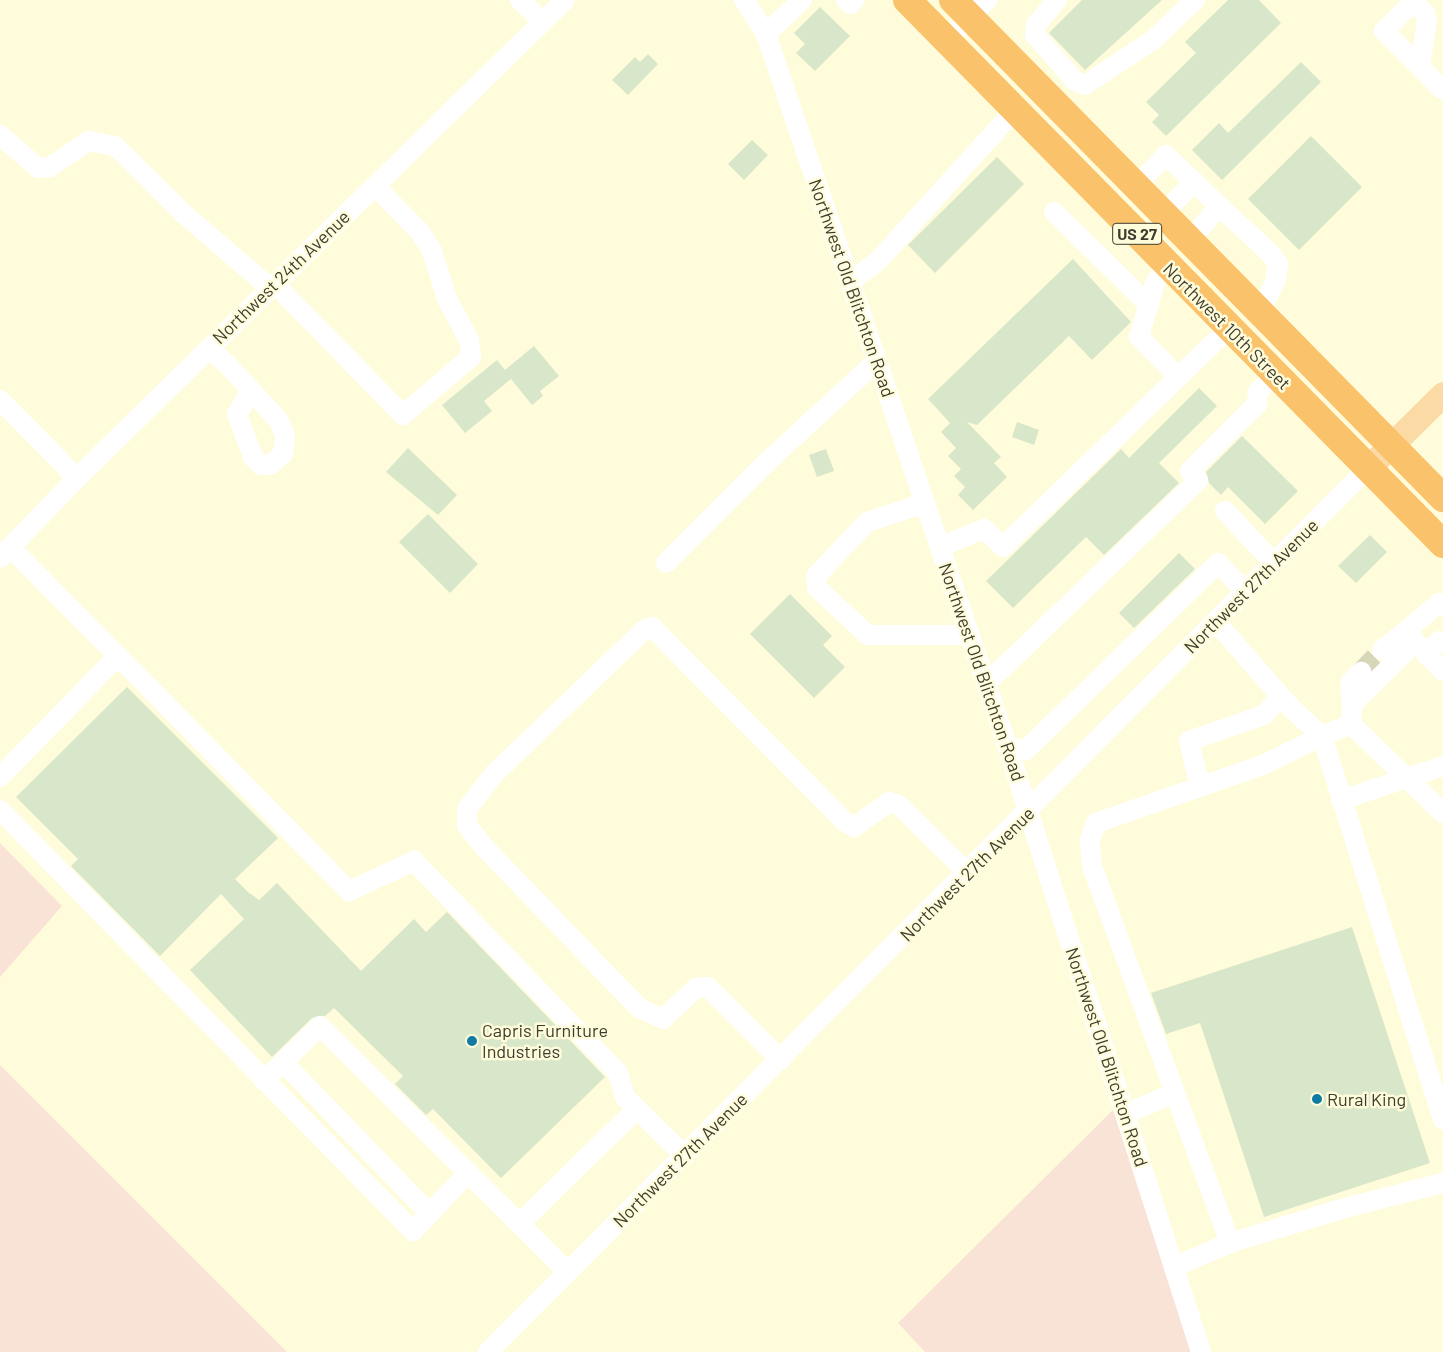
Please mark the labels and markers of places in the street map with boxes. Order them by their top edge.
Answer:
place label: Capris Furniture Industries [482,1020,608,1062]
marker: Capris Furniture Industries [466,1035,478,1047]
place label: Rural King [1327,1088,1406,1110]
marker: Rural King [1311,1093,1323,1105]

